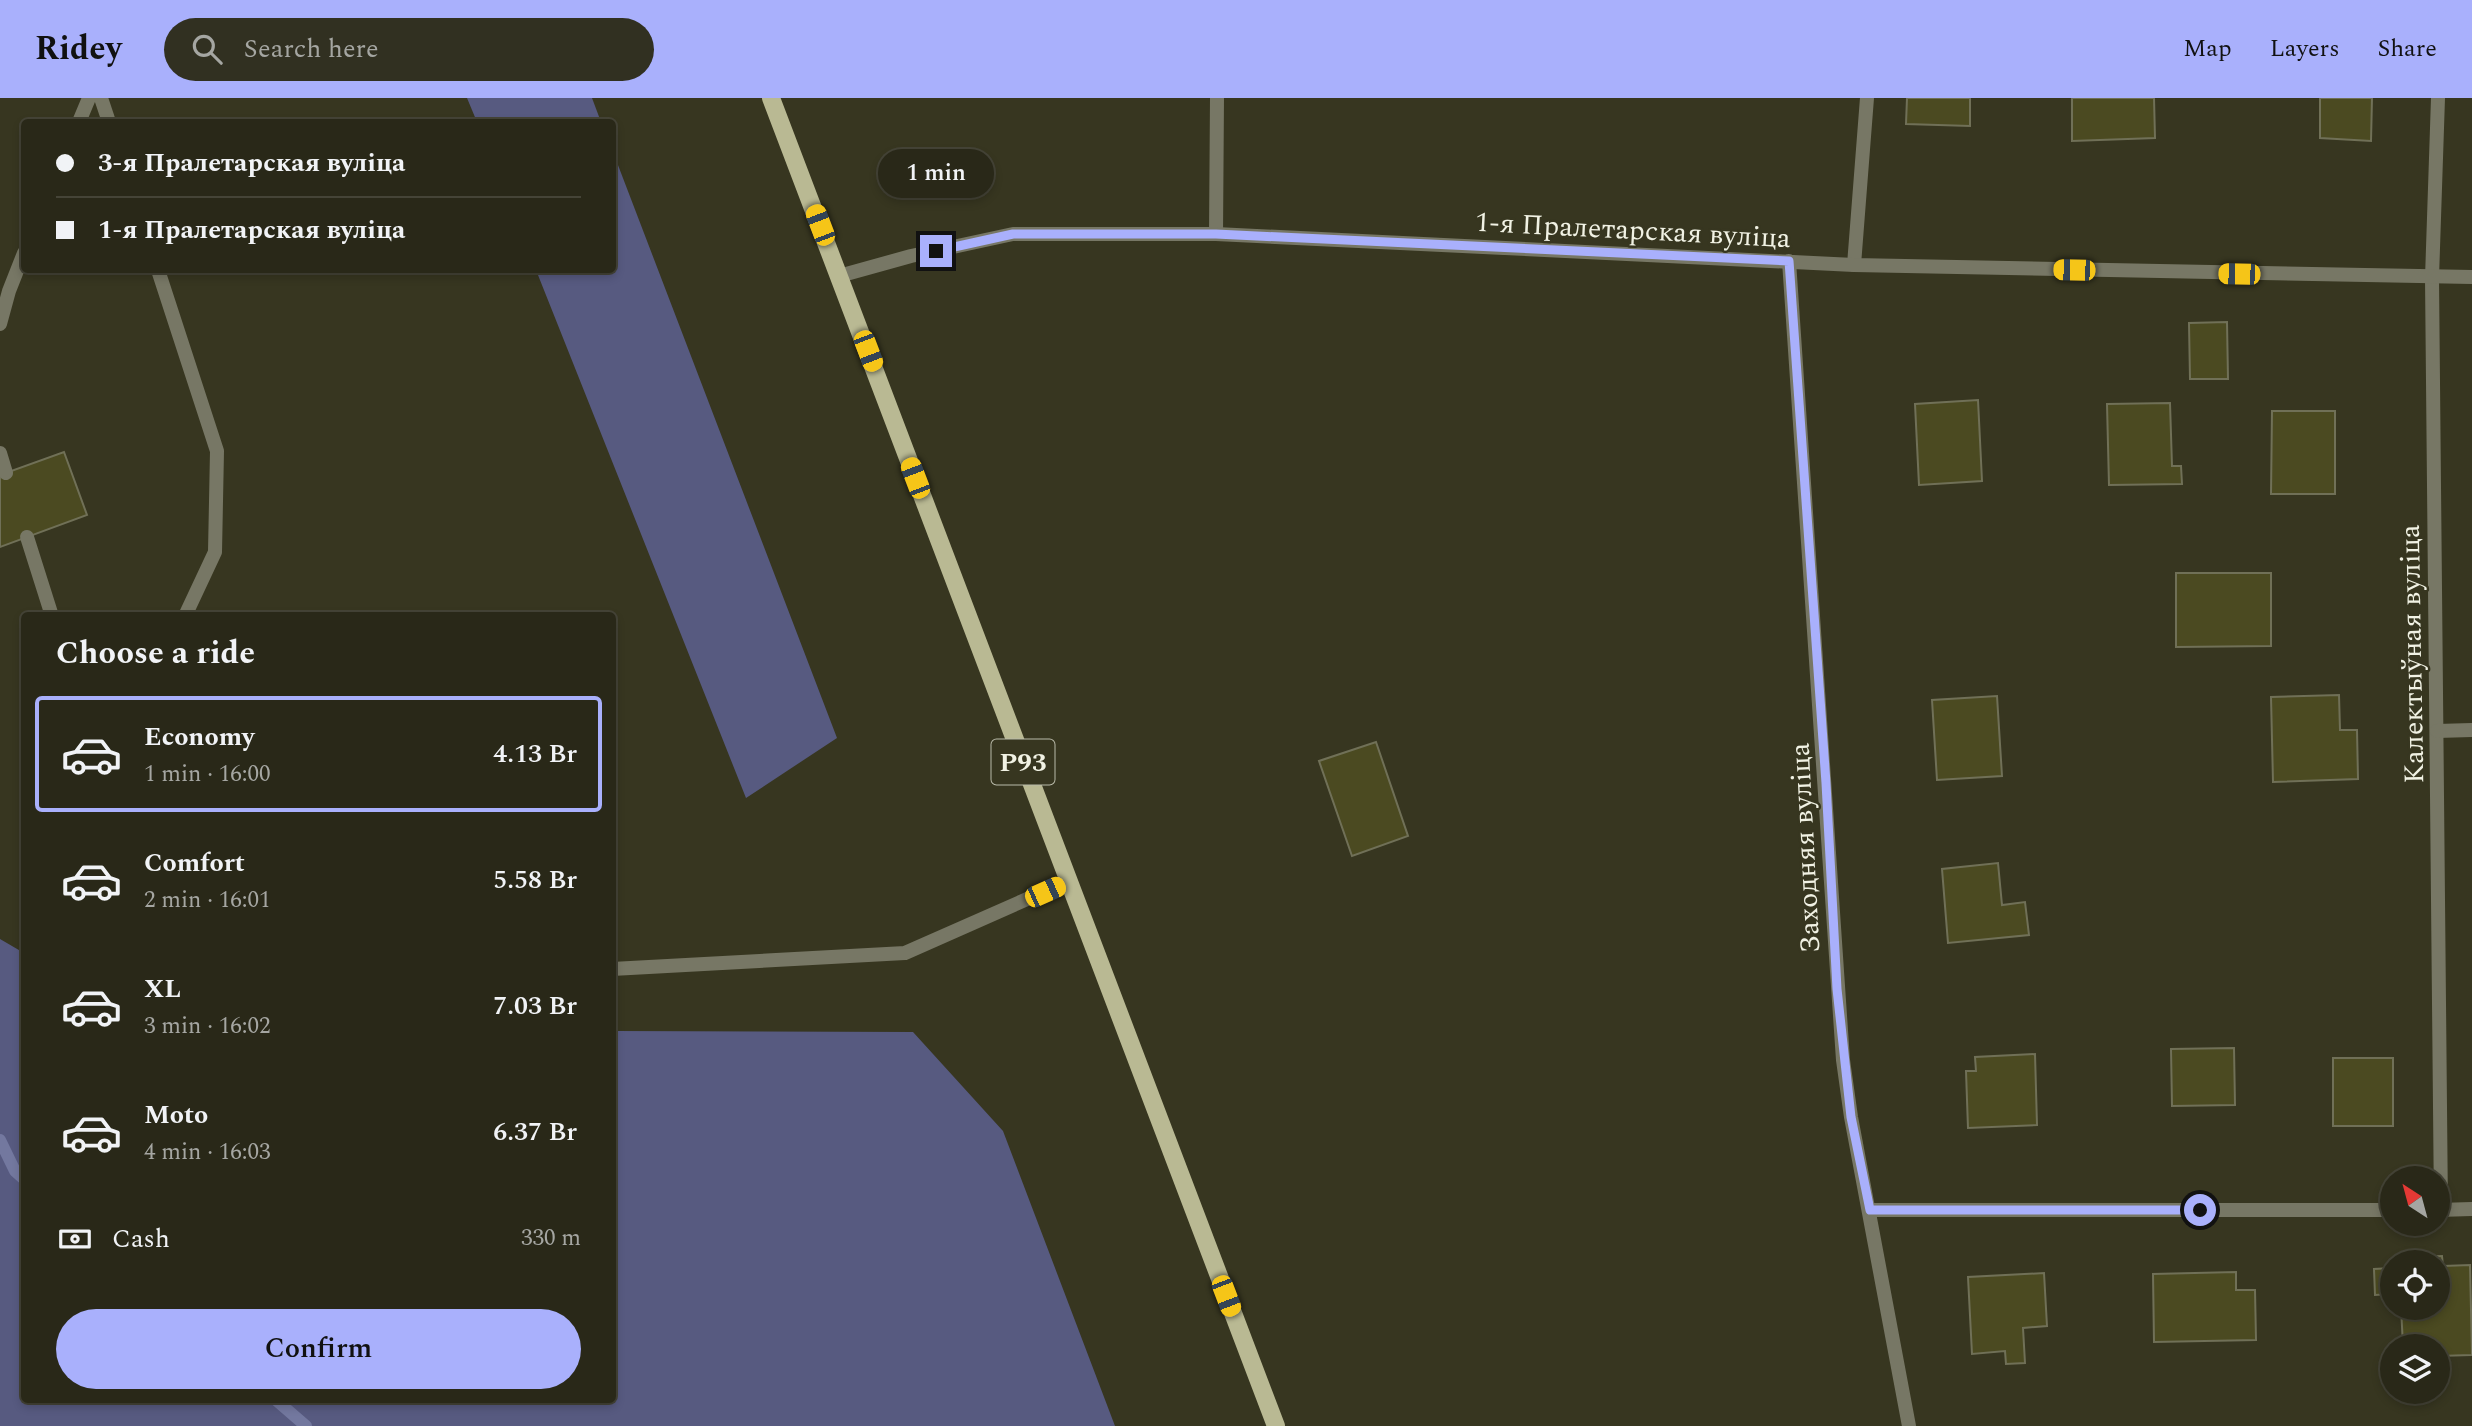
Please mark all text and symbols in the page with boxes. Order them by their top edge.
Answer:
search box [164,18,654,81]
text: Ridey [35,24,122,74]
text: Search here [244,29,379,69]
icon: search [188,30,226,68]
text: Map [2183,31,2232,67]
text: Layers [2270,31,2340,67]
text: Share [2378,31,2437,67]
text: 3-я Пралетарская вуліца [98,143,406,183]
callout: 1 min [878,150,994,198]
text: 1 min [906,156,966,191]
street label: 1-я Пралетарская вуліца [1474,201,1792,260]
car [803,202,838,248]
text: 1-я Пралетарская вуліца [98,210,406,250]
route end [920,235,952,267]
car [2053,259,2096,281]
car [2218,263,2261,285]
car [851,328,886,374]
car [898,455,933,501]
street label: Калектыўная вуліца [2389,524,2436,784]
text: Choose a ride [56,629,255,678]
text: Economy [144,717,254,757]
icon: car [60,723,123,786]
text: 4.13 Br [493,734,577,774]
road number: Р93 [992,740,1054,784]
street label: Заходняя вуліца [1778,741,1832,954]
text: 1 min · 16:00 [144,757,271,792]
text: Comfort [144,843,245,883]
icon: car [60,849,123,912]
text: 5.58 Br [493,860,577,900]
car [1022,874,1069,910]
text: 2 min · 16:01 [144,883,271,918]
text: XL [144,969,181,1009]
icon: car [60,975,123,1038]
text: 7.03 Br [493,986,577,1026]
text: 3 min · 16:02 [144,1009,271,1044]
text: Moto [144,1095,208,1135]
icon: car [60,1101,123,1164]
text: 6.37 Br [493,1112,577,1152]
text: 4 min · 16:03 [144,1135,271,1170]
north arrow [2380,1166,2450,1236]
map controls [2380,1166,2450,1404]
route start [2184,1194,2216,1226]
text: Cash [112,1219,170,1259]
icon: cash [56,1220,94,1258]
text: 330 m [521,1221,581,1256]
button: locate [2380,1250,2450,1320]
car [1209,1273,1244,1319]
button: Confirm [56,1309,581,1389]
button: layers [2380,1334,2450,1404]

